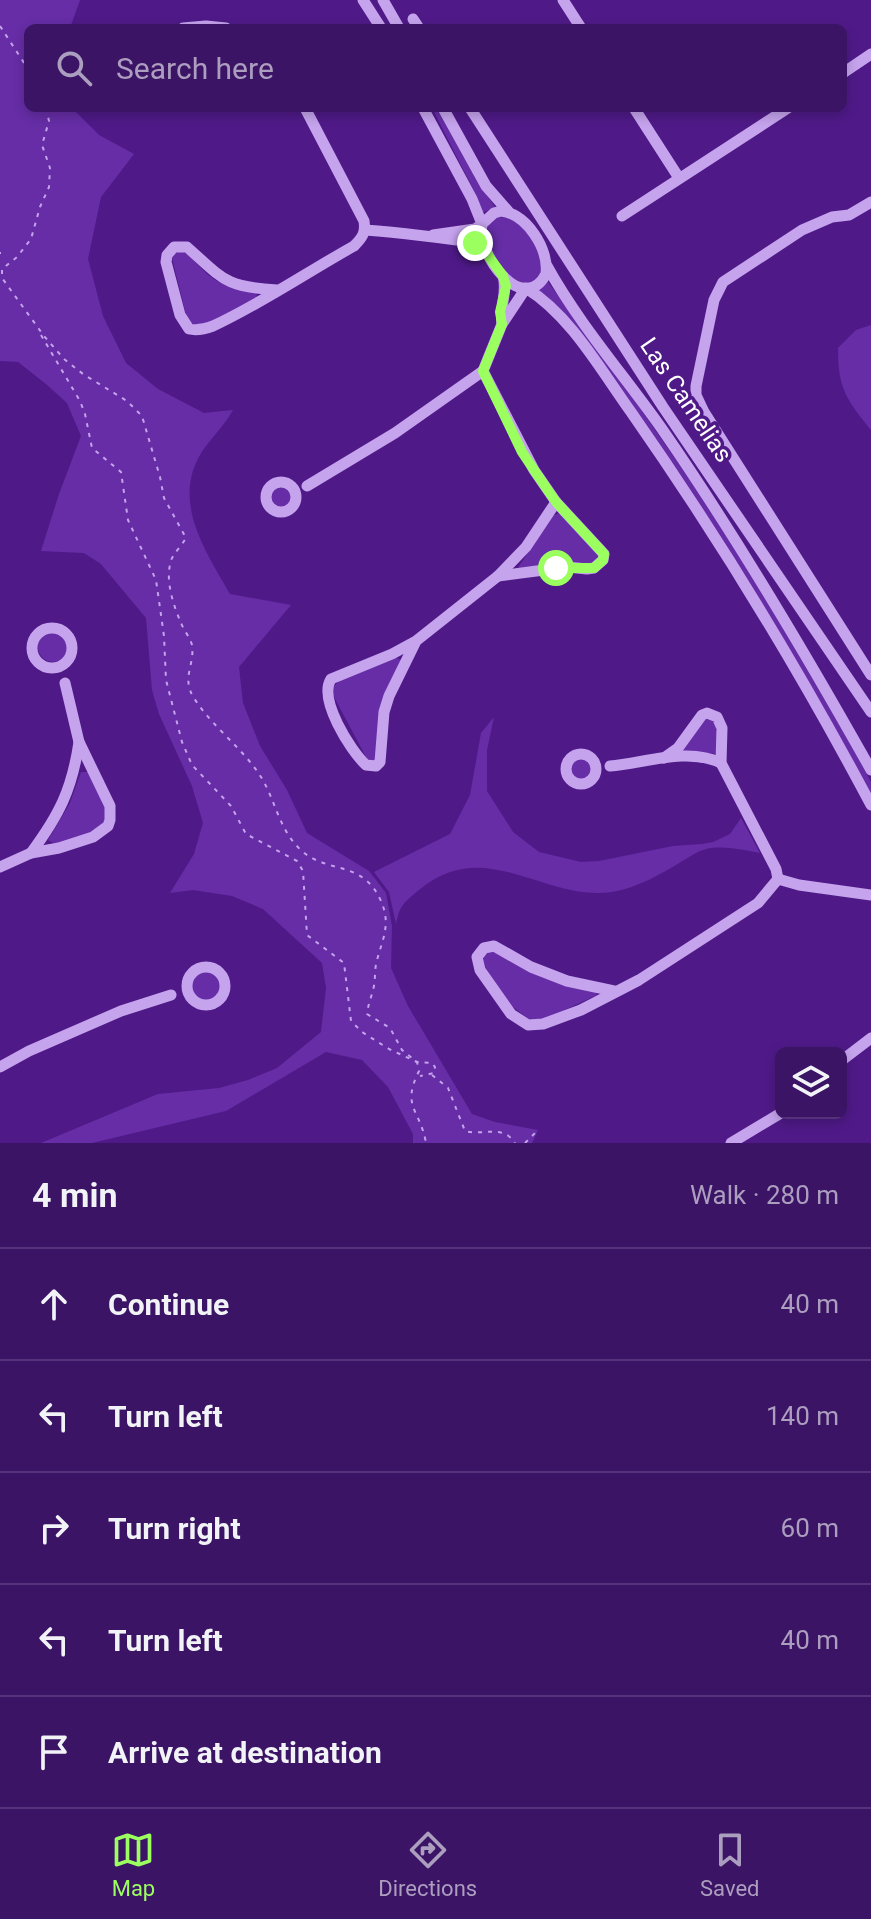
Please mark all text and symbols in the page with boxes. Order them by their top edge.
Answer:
search box [24,24,847,112]
icon: search [52,46,96,90]
text: Search here [116,51,274,86]
route end [457,225,493,261]
street label: Las Camelias [634,333,738,467]
route start [538,550,574,586]
map controls [775,1047,847,1119]
button: layers [775,1047,847,1119]
text: 4 min [32,1175,117,1215]
text: Walk · 280 m [690,1180,839,1210]
icon: ahead [32,1282,76,1326]
text: Continue [108,1287,229,1322]
text: 40 m [781,1289,839,1319]
icon: left [32,1394,76,1438]
text: Turn left [108,1399,223,1434]
text: 140 m [766,1401,839,1431]
icon: right [32,1506,76,1550]
text: Turn right [108,1511,241,1546]
text: 60 m [781,1513,839,1543]
icon: left [32,1618,76,1662]
text: Turn left [108,1623,223,1658]
text: 40 m [781,1625,839,1655]
icon: arrive [32,1730,76,1774]
text: Arrive at destination [108,1735,382,1770]
tab: Map [111,1828,155,1901]
tab: Directions [378,1828,477,1901]
tab: Saved [700,1828,760,1901]

